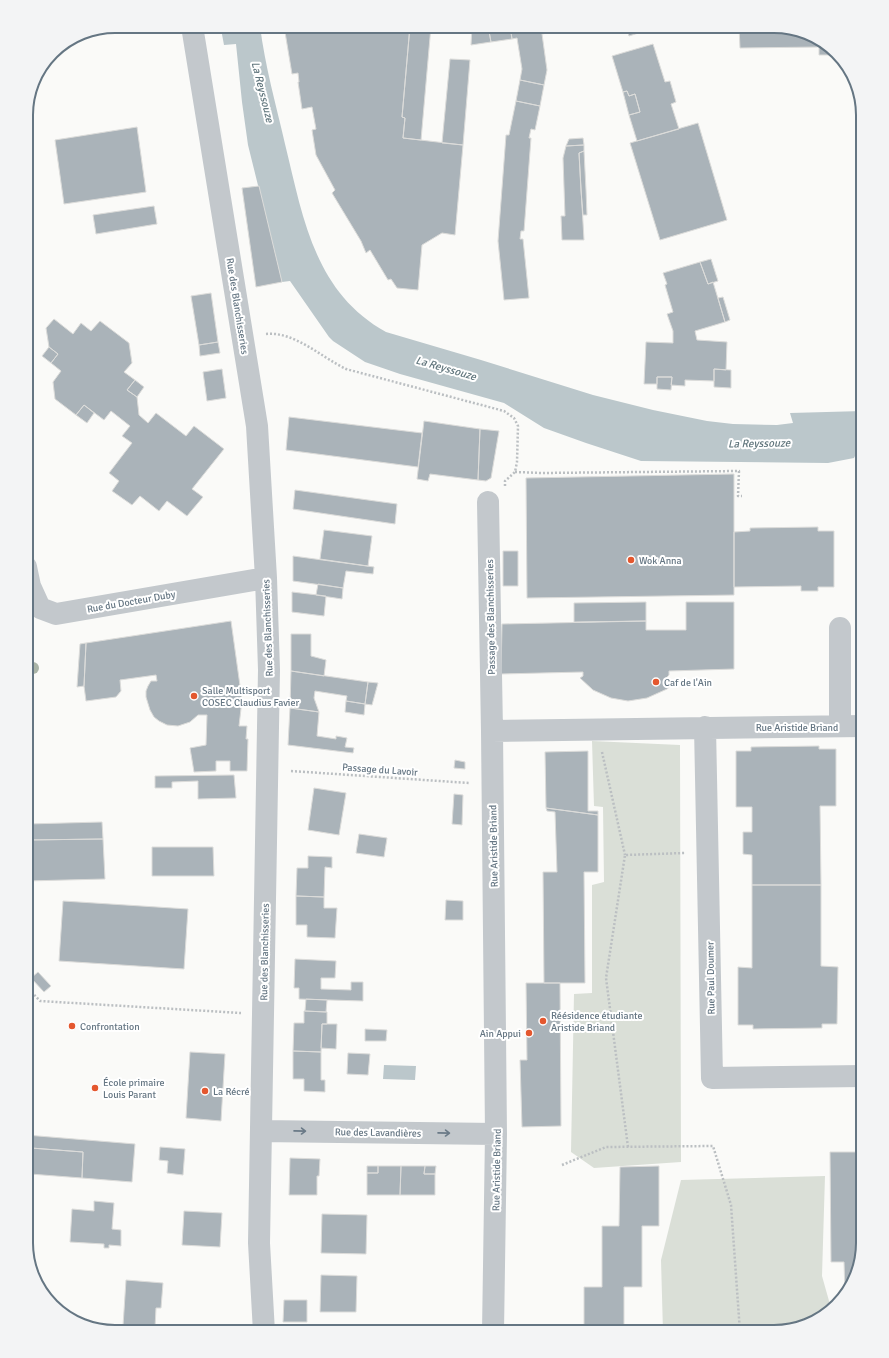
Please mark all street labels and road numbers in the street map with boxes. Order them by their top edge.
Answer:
street label: Rue des Blanchisseries [223,257,251,356]
street label: Passage des Blanchisseries [484,558,498,675]
street label: Rue des Blanchisseries [260,578,276,677]
street label: Rue du Docteur Duby [86,588,177,616]
street label: Rue Aristide Briand [756,722,838,734]
street label: Passage du Lavoir [342,761,418,779]
street label: Rue Aristide Briand [487,805,501,887]
street label: Rue des Blanchisseries [258,903,272,1001]
street label: Rue Paul Doumer [704,941,718,1015]
street label: Rue des Lavandières [335,1126,422,1140]
street label: Rue Aristide Briand [490,1129,504,1211]

